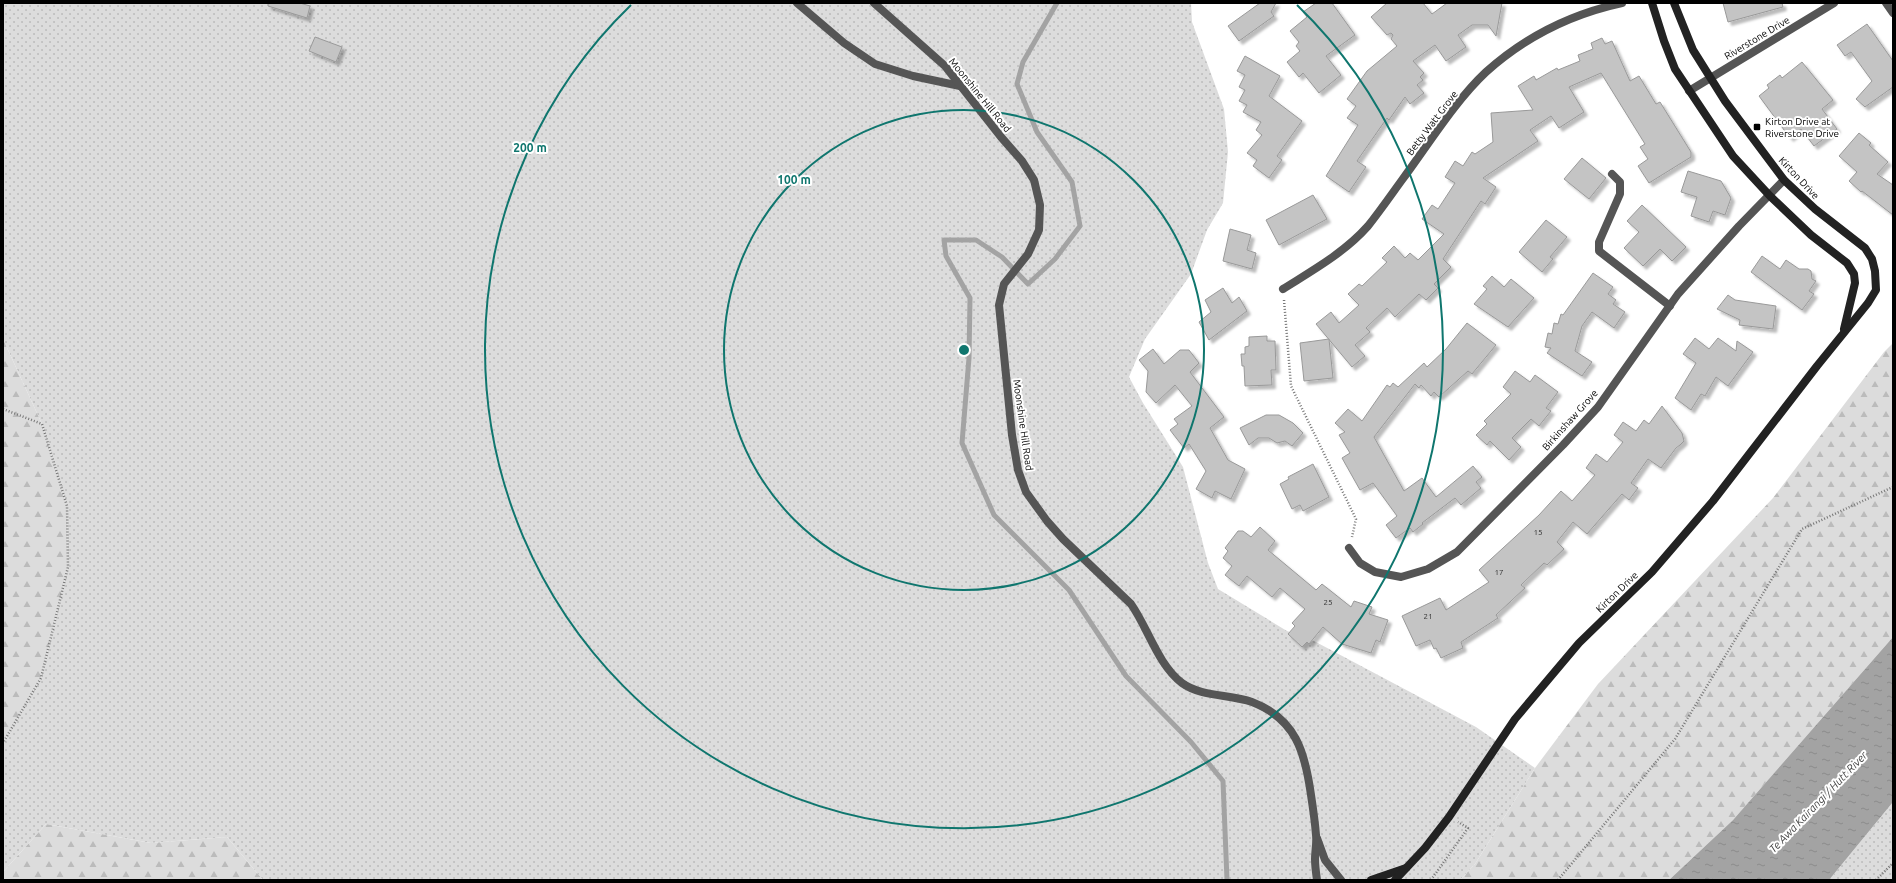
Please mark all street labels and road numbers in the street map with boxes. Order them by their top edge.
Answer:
street label: Riverstone Drive [1722,14,1792,62]
street label: Moonshine Hill Road [947,56,1013,134]
street label: Betty Watt Grove [1404,89,1460,157]
street label: Kirton Drive [1777,155,1821,201]
street label: Moonshine Hill Road [1011,379,1035,471]
street label: Birkinshaw Grove [1540,387,1600,453]
street label: Kirton Drive [1594,569,1640,615]

